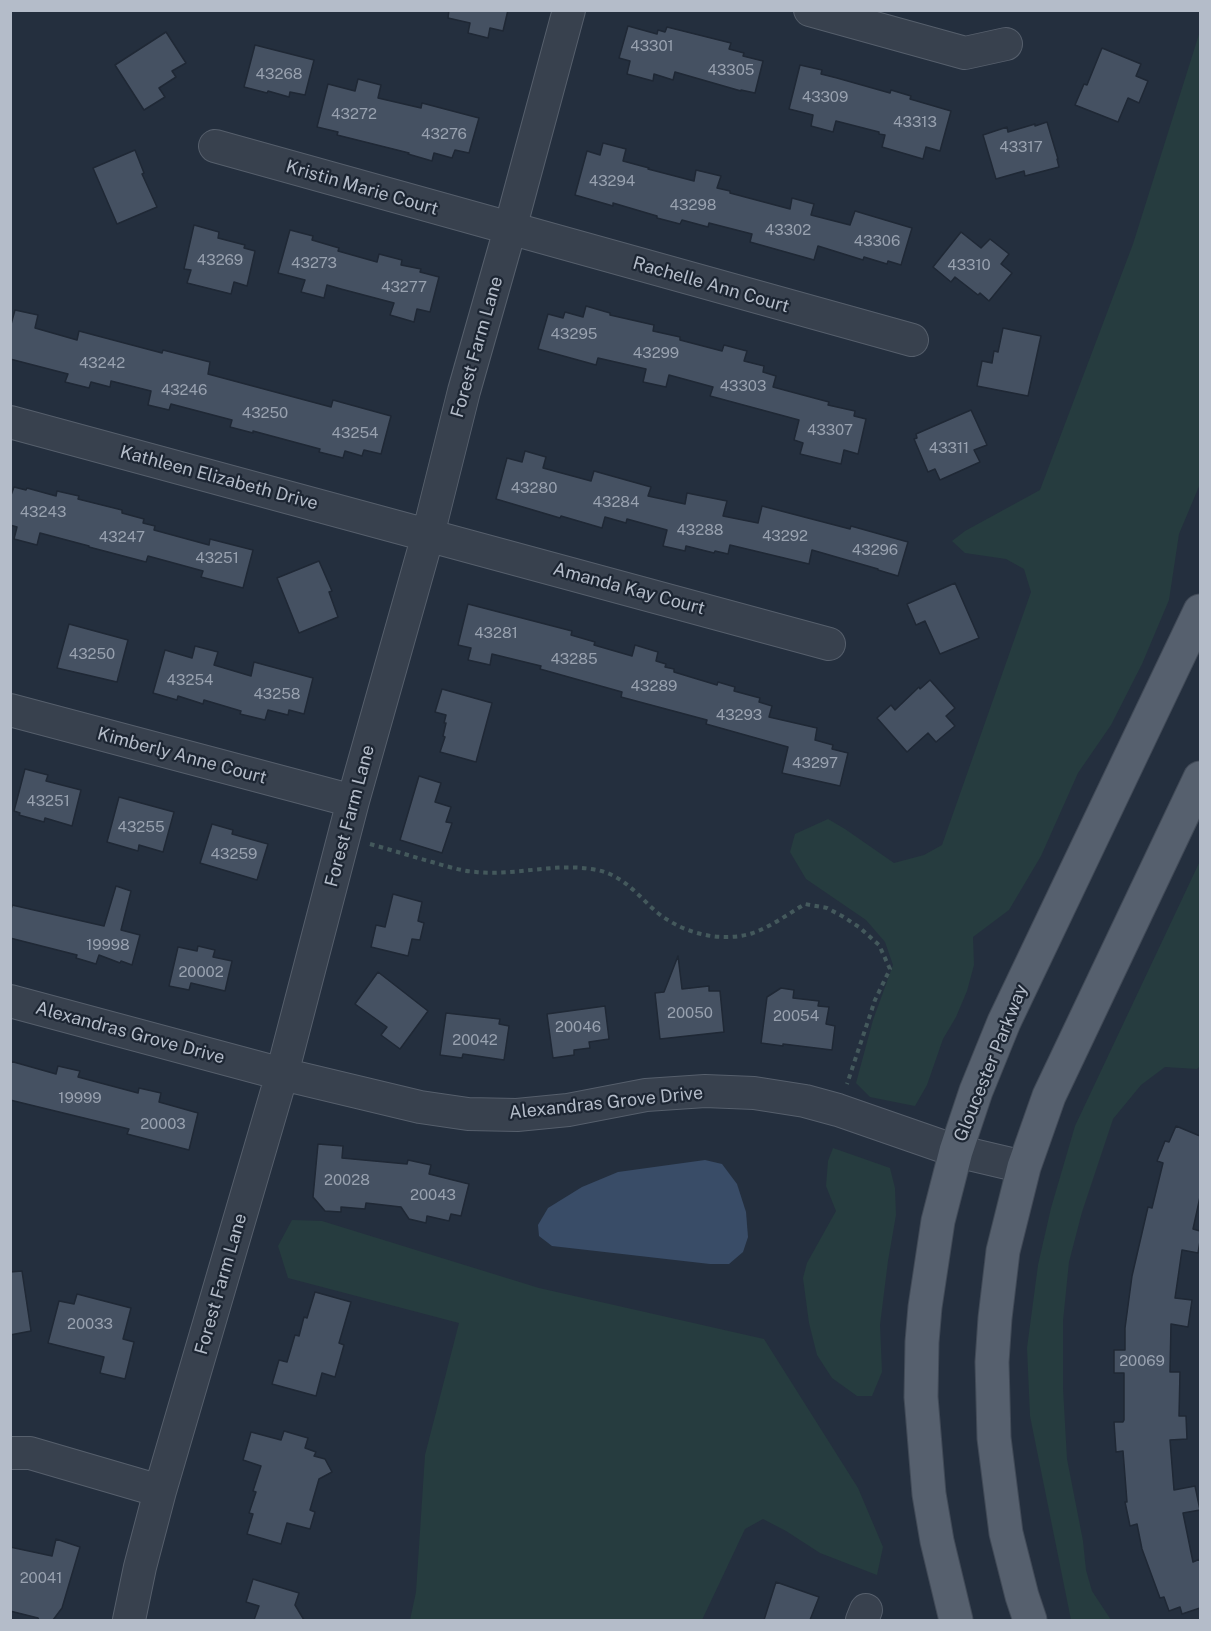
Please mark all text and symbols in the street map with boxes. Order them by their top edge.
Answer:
house number: 43301 [630,37,674,55]
house number: 43305 [708,61,754,79]
house number: 43268 [256,65,302,83]
house number: 43309 [802,88,848,106]
house number: 43272 [331,105,377,123]
house number: 43313 [893,113,937,131]
house number: 43276 [421,125,467,143]
house number: 43317 [999,138,1043,156]
street label: Kristin Marie Court [283,156,441,220]
house number: 43294 [589,172,635,190]
house number: 43298 [670,196,716,214]
house number: 43302 [765,221,811,239]
house number: 43306 [854,232,900,250]
house number: 43269 [197,251,243,269]
street label: Rachelle Ann Court [630,252,792,318]
house number: 43273 [291,254,337,272]
house number: 43310 [947,256,991,274]
street label: Forest Farm Lane [446,274,508,420]
house number: 43277 [381,278,427,296]
house number: 43295 [551,325,597,343]
house number: 43299 [633,344,679,362]
house number: 43242 [79,354,125,372]
house number: 43303 [720,377,766,395]
house number: 43246 [161,381,207,399]
house number: 43250 [242,404,288,422]
house number: 43307 [807,421,853,439]
house number: 43254 [332,424,378,442]
house number: 43311 [929,439,969,457]
street label: Kathleen Elizabeth Drive [118,441,320,515]
house number: 43280 [511,479,557,497]
house number: 43284 [593,493,639,511]
house number: 43243 [20,503,66,521]
house number: 43288 [676,521,724,539]
house number: 43292 [762,527,808,545]
house number: 43247 [99,528,145,546]
house number: 43296 [852,541,898,559]
house number: 43251 [195,549,239,567]
street label: Amanda Kay Court [551,558,707,620]
house number: 43281 [474,624,518,642]
house number: 43250 [69,645,115,663]
house number: 43285 [550,650,598,668]
house number: 43254 [167,671,213,689]
house number: 43289 [631,677,677,695]
house number: 43258 [253,685,301,703]
house number: 43293 [716,706,762,724]
street label: Kimberly Anne Court [95,723,269,789]
street label: Forest Farm Lane [321,743,379,889]
house number: 43297 [792,754,838,772]
house number: 43251 [26,792,70,810]
house number: 43255 [117,818,165,836]
house number: 43259 [211,845,257,863]
house number: 19998 [86,936,130,954]
house number: 20002 [178,963,224,981]
street label: Gloucester Parkway [950,981,1032,1145]
street label: Alexandras Grove Drive [33,997,227,1069]
house number: 20050 [667,1004,713,1022]
house number: 20054 [773,1007,819,1025]
house number: 20046 [555,1018,601,1036]
house number: 20042 [452,1031,498,1049]
street label: Alexandras Grove Drive [508,1082,704,1124]
house number: 19999 [58,1089,102,1107]
house number: 20003 [140,1115,186,1133]
house number: 20028 [324,1171,370,1189]
house number: 20043 [410,1186,456,1204]
street label: Forest Farm Lane [190,1211,252,1357]
house number: 20033 [67,1315,113,1333]
house number: 20069 [1119,1352,1165,1370]
house number: 20041 [20,1569,62,1587]

